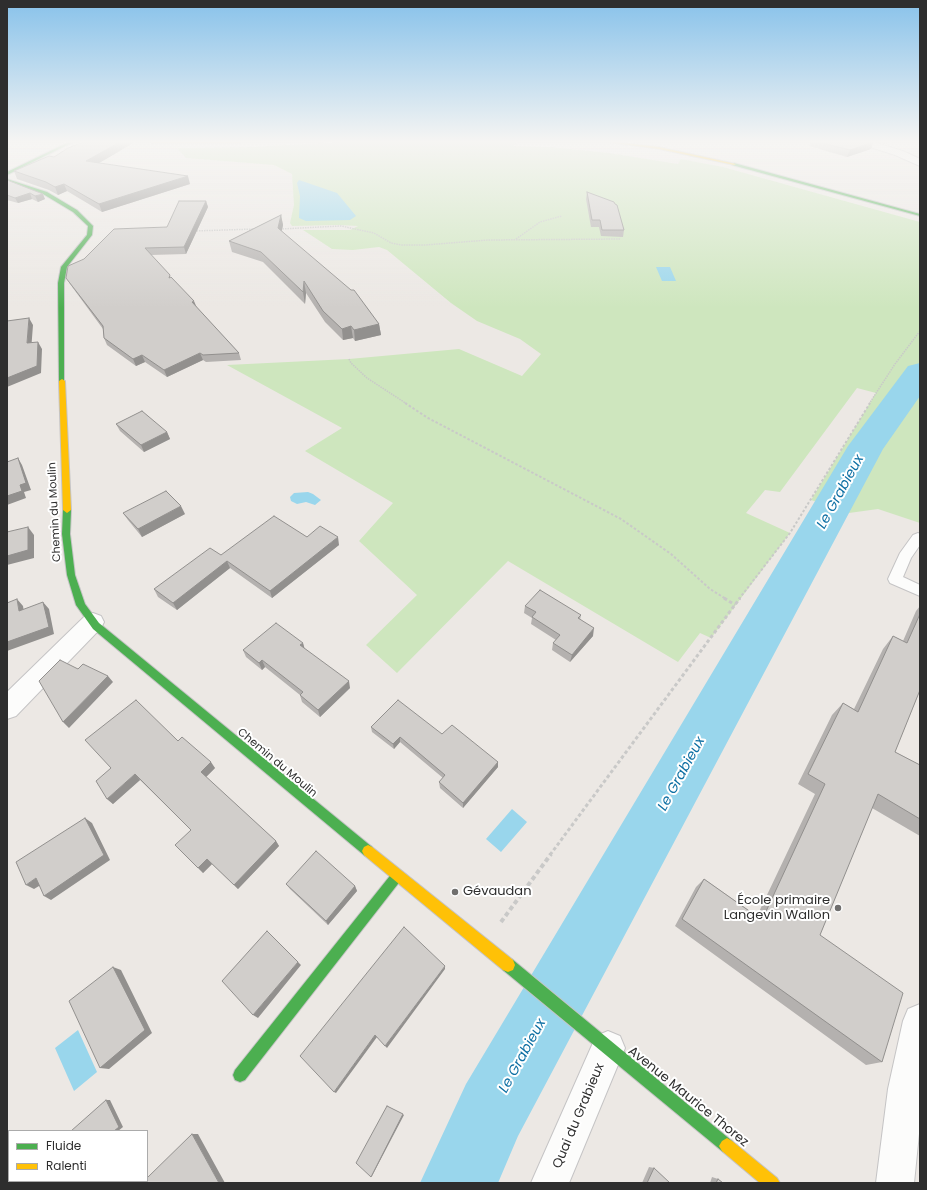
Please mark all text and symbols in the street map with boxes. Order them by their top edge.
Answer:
water label: Le Grabieux [814,452,868,532]
street label: Chemin du Moulin [46,462,64,562]
street label: Chemin du Moulin [235,726,319,800]
water label: Le Grabieux [655,734,709,814]
place label: Gévaudan [463,884,531,900]
marker: Gévaudan [450,887,460,897]
place label: École primaire Langevin Wallon [724,893,830,924]
marker: École primaire Langevin Wallon [833,903,843,913]
water label: Le Grabieux [496,1016,550,1096]
street label: Avenue Maurice Thorez [625,1044,751,1150]
street label: Quai du Grabieux [550,1061,608,1171]
legend [8,1130,148,1182]
text: Fluide [46,1137,81,1154]
text: Ralenti [46,1157,87,1174]

